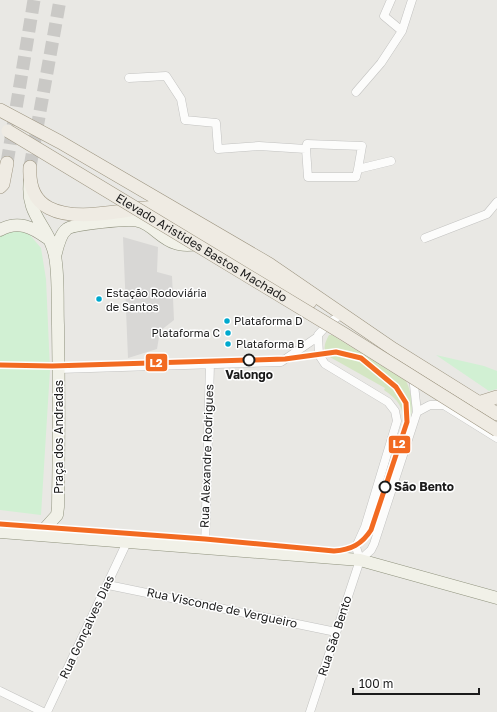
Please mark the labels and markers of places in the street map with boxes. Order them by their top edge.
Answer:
place label: Estação Rodoviária de Santos [106,286,207,313]
marker: Estação Rodoviária de Santos [94,294,104,304]
place label: Plataforma D [234,314,303,327]
marker: Plataforma D [222,316,232,326]
place label: Plataforma C [152,326,220,339]
marker: Plataforma C [223,328,233,338]
place label: Plataforma B [236,337,304,350]
marker: Plataforma B [223,339,233,349]
marker: Valongo [242,353,256,367]
place label: Valongo [225,367,273,382]
place label: São Bento [394,479,454,494]
marker: São Bento [378,480,392,494]

